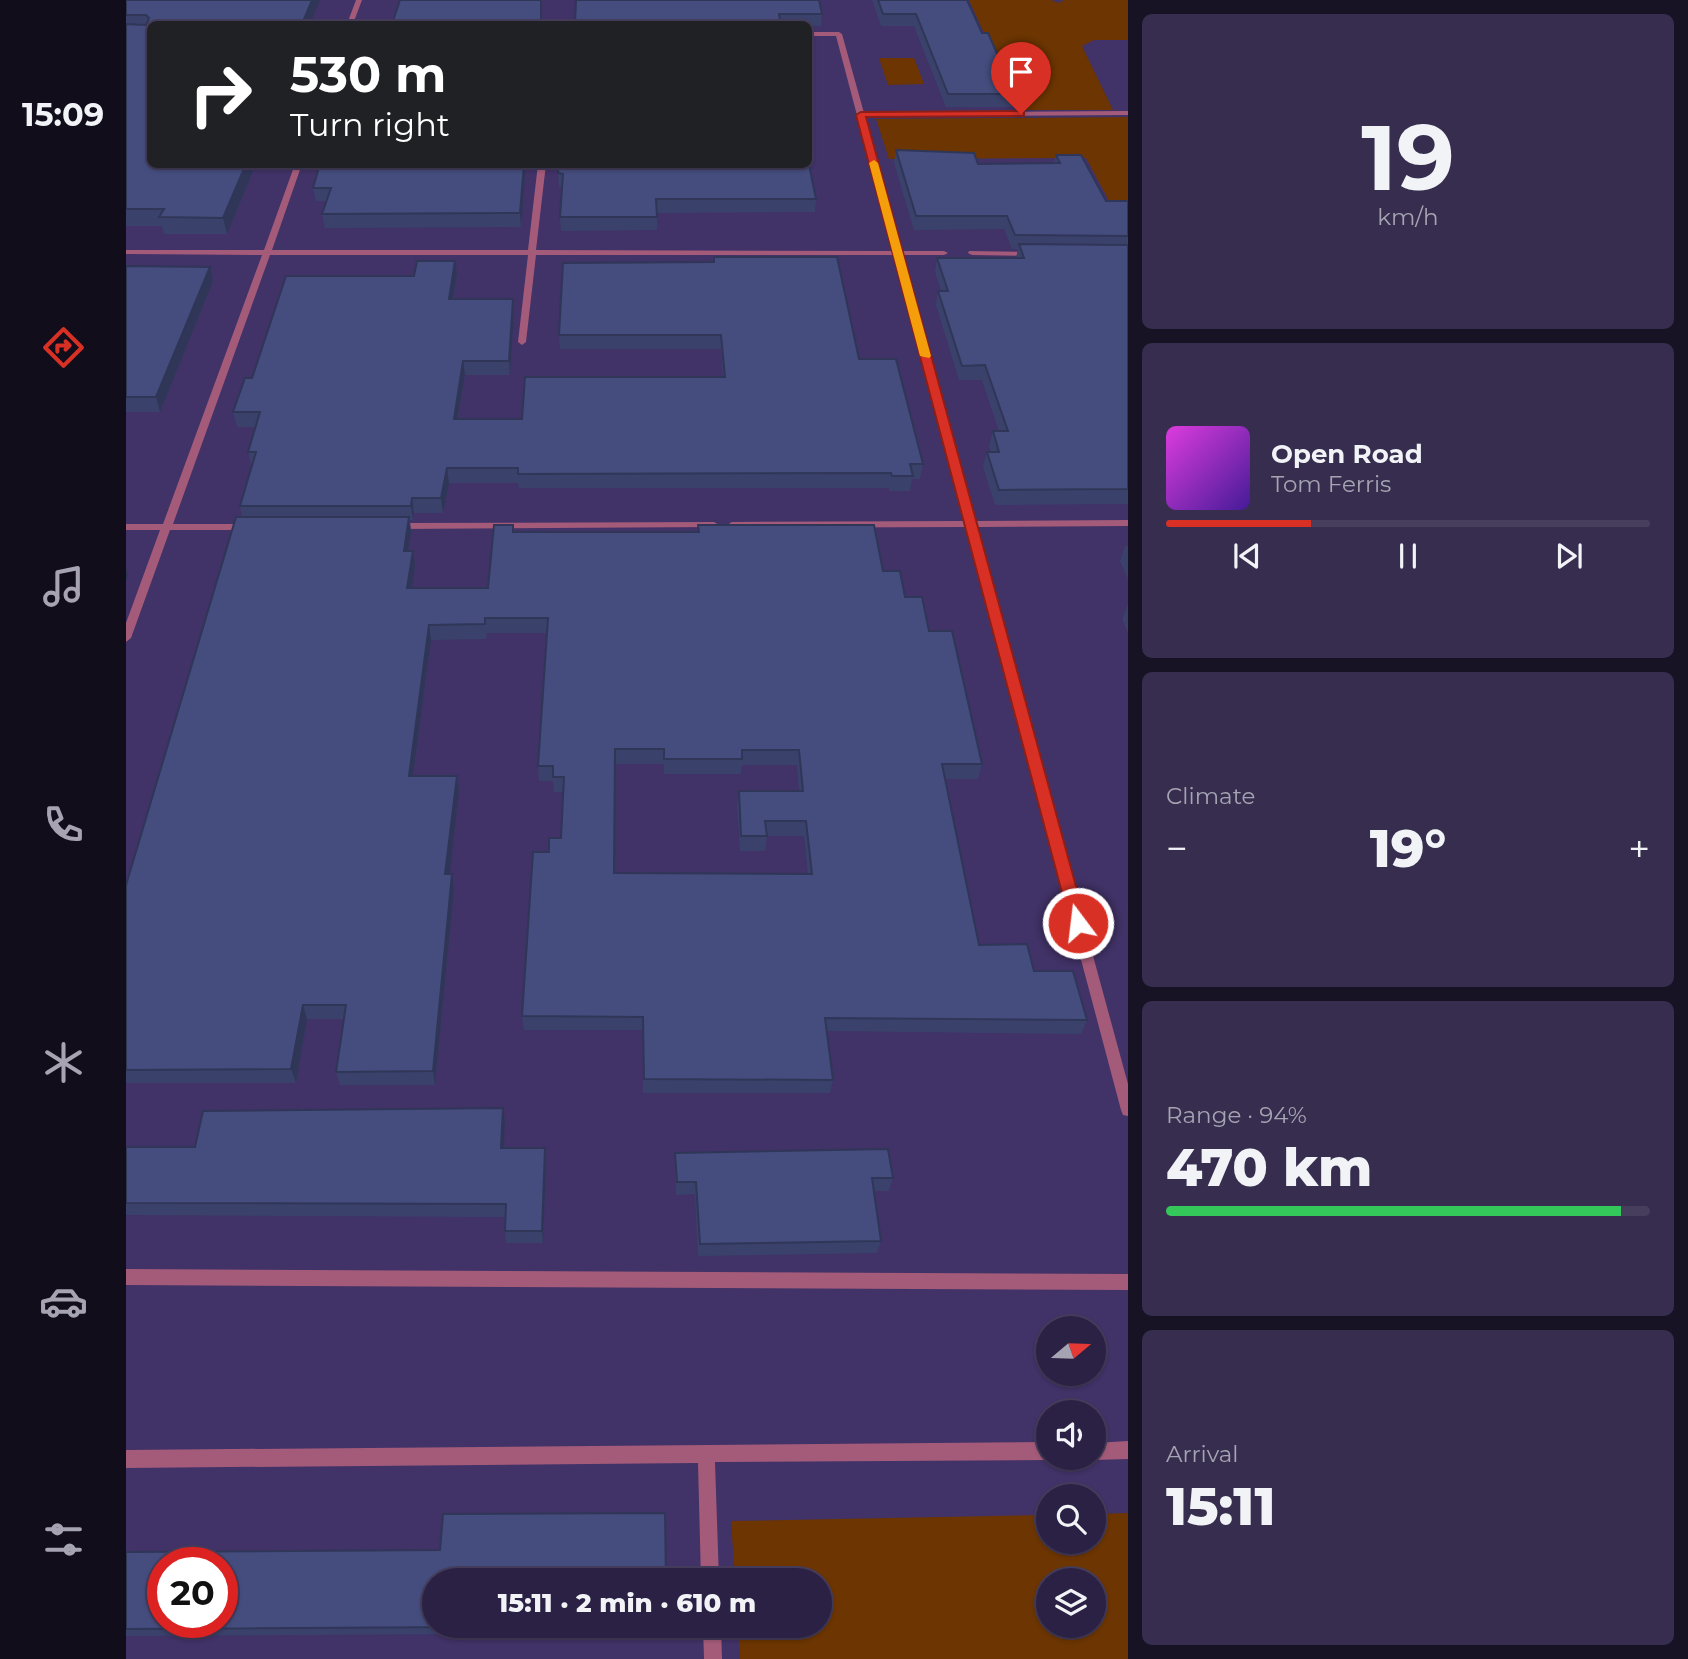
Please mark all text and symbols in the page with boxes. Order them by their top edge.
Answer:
pin [991,42,1051,114]
text: 530 m [290,45,446,104]
icon: right [175,49,266,140]
icon: arrive [1002,53,1040,91]
text: 15:09 [22,95,104,134]
text: 19 [1361,102,1455,213]
text: Turn right [290,105,450,144]
text: km/h [1377,203,1439,231]
icon: directions [39,323,88,372]
text: Open Road [1271,438,1423,470]
text: Tom Ferris [1271,470,1391,498]
icon: previous [1228,537,1266,575]
icon: pause [1389,537,1427,575]
icon: next [1550,537,1588,575]
icon: music [39,562,88,611]
text: Climate [1166,782,1255,810]
icon: phone [39,800,88,849]
text: 19° [1370,817,1446,880]
text: − [1166,825,1188,872]
text: + [1628,825,1650,872]
position arrow [1041,886,1115,960]
icon: climate [39,1038,88,1087]
text: Range · 94% [1166,1101,1307,1129]
text: 470 km [1166,1136,1372,1199]
icon: car [39,1277,88,1326]
north arrow [1036,1316,1106,1386]
map controls [1036,1316,1106,1638]
button: sound [1036,1400,1106,1470]
text: Arrival [1166,1440,1239,1468]
text: 15:11 [1166,1475,1275,1538]
button: search [1036,1484,1106,1554]
icon: filters [39,1515,88,1564]
speed limit sign: 20 [147,1547,238,1638]
button: layers [1036,1568,1106,1638]
text: 15:11 · 2 min · 610 m [498,1587,756,1619]

